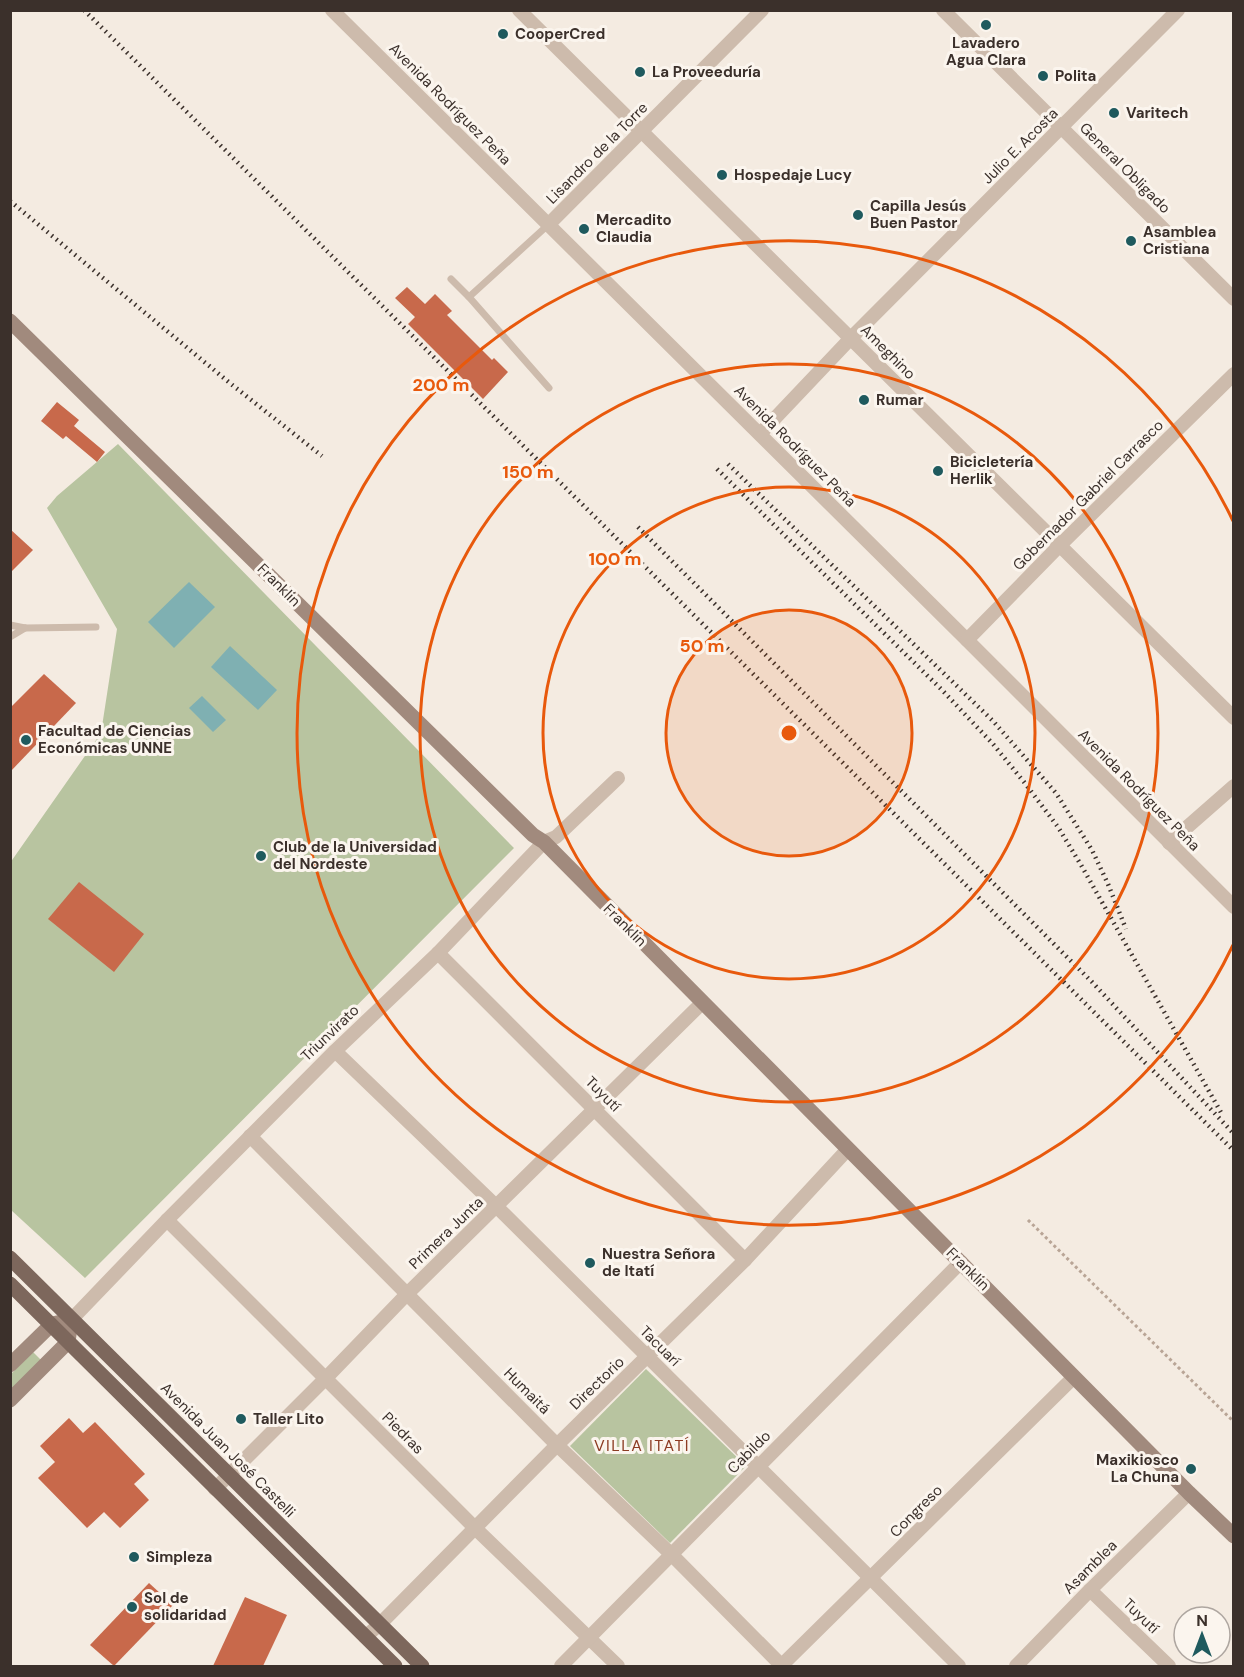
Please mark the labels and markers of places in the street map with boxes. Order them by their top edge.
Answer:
marker: Lavadero Agua Clara [979,18,993,32]
place label: CooperCred [515,24,605,44]
marker: CooperCred [496,27,510,41]
place label: Lavadero Agua Clara [946,33,1026,70]
place label: La Proveeduría [652,62,761,82]
marker: La Proveeduría [633,65,647,79]
place label: Polita [1055,66,1096,86]
marker: Polita [1036,69,1050,83]
place label: Varitech [1126,103,1188,123]
marker: Varitech [1107,106,1121,120]
place label: Hospedaje Lucy [734,165,852,185]
marker: Hospedaje Lucy [715,168,729,182]
place label: Capilla Jesús Buen Pastor [870,196,966,233]
marker: Capilla Jesús Buen Pastor [851,208,865,222]
place label: Mercadito Claudia [596,210,672,247]
marker: Mercadito Claudia [577,222,591,236]
place label: Asamblea Cristiana [1143,222,1216,259]
marker: Asamblea Cristiana [1124,234,1138,248]
place label: Rumar [876,390,924,410]
marker: Rumar [857,393,871,407]
place label: Bicicletería Herlik [950,452,1033,489]
marker: Bicicletería Herlik [931,464,945,478]
place label: Facultad de Ciencias Económicas UNNE [38,721,191,758]
centre of rings [779,723,799,743]
marker: Facultad de Ciencias Económicas UNNE [19,733,33,747]
place label: Club de la Universidad del Nordeste [273,837,437,874]
marker: Club de la Universidad del Nordeste [254,849,268,863]
place label: Nuestra Señora de Itatí [602,1244,715,1281]
marker: Nuestra Señora de Itatí [583,1256,597,1270]
place label: Taller Lito [253,1409,324,1429]
marker: Taller Lito [234,1412,248,1426]
place label: Maxikiosco La Chuna [1096,1450,1179,1487]
marker: Maxikiosco La Chuna [1184,1462,1198,1476]
place label: Simpleza [146,1547,212,1567]
marker: Simpleza [127,1550,141,1564]
place label: Sol de solidaridad [144,1588,227,1625]
marker: Sol de solidaridad [125,1600,139,1614]

